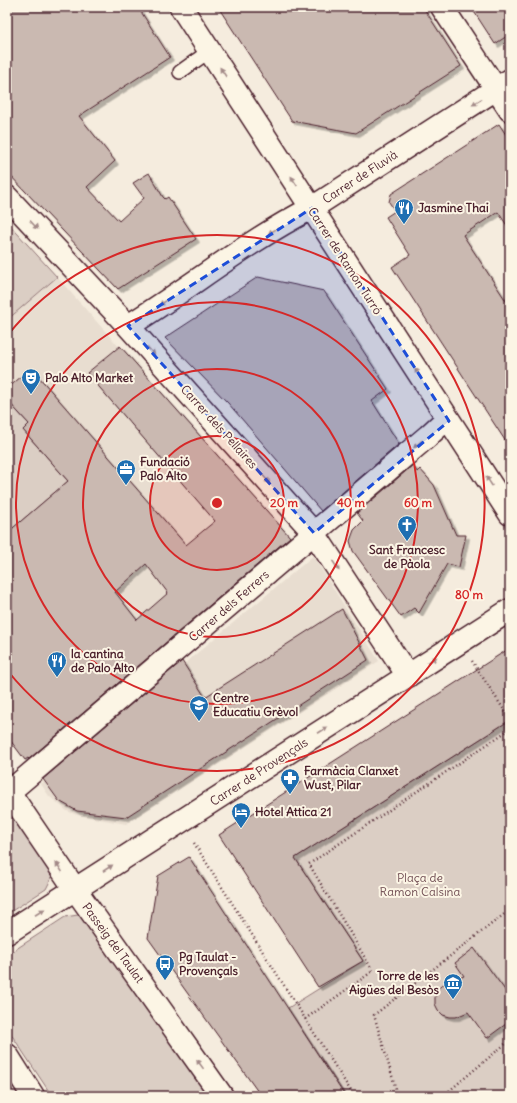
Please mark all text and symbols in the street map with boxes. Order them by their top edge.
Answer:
one-way arrow [219,67,227,77]
one-way arrow [471,98,483,105]
street label: Carrer de Fluvià [319,147,400,206]
one-way arrow [290,176,298,186]
restaurant icon: Jasmine Thai [393,197,415,225]
place label: Jasmine Thai [418,200,489,215]
street label: Carrer de Ramon Turró [305,204,386,317]
one-way arrow [29,221,38,230]
one-way arrow [268,227,278,235]
one-way arrow [158,299,170,306]
one-way arrow [146,346,156,356]
theatre icon: Palo Alto Market [20,367,42,395]
one-way arrow [414,367,421,378]
place label: Palo Alto Market [45,370,134,385]
street label: Carrer dels Pellaires [178,382,261,472]
one-way arrow [413,440,423,449]
place label: Fundació Palo Alto [140,454,190,483]
office icon: Fundació Palo Alto [115,458,137,486]
one-way arrow [261,474,271,484]
one-way arrow [485,476,493,487]
text: 20 m [270,495,298,510]
text: 40 m [337,495,366,510]
text: 60 m [404,495,433,510]
centre of rings [210,496,224,510]
church icon: Sant Francesc de Pàola [396,514,418,542]
place label: Sant Francesc de Pàola [369,542,445,571]
one-way arrow [332,560,339,571]
street label: Carrer dels Ferrers [185,567,272,645]
text: 80 m [455,587,484,602]
place label: la cantina de Palo Alto [71,646,135,675]
restaurant icon: la cantina de Palo Alto [46,650,68,678]
one-way arrow [427,656,438,664]
place label: Centre Educatiu Grèvol [213,690,299,719]
school or university icon: Centre Educatiu Grèvol [188,694,210,722]
one-way arrow [318,726,328,734]
street label: Carrer de Provençals [207,734,310,809]
place label: Farmàcia Clanxet Wust, Pilar [304,763,399,792]
pharmacy icon: Farmàcia Clanxet Wust, Pilar [279,767,301,795]
hotel icon: Hotel Attica 21 [230,801,252,829]
place label: Hotel Attica 21 [255,804,332,819]
one-way arrow [55,862,63,872]
one-way arrow [102,865,113,872]
park label: Plaça de Ramon Calsina [380,870,461,899]
street label: Passeig del Taulat [79,900,147,986]
one-way arrow [34,908,46,915]
place label: Pg Taulat - Provençals [179,949,239,979]
bus stop icon: Pg Taulat - Provençals [154,953,176,981]
place label: Torre de les Aigües del Besòs [349,968,440,998]
museum icon: Torre de les Aigües del Besòs [442,972,464,1000]
one-way arrow [196,1059,204,1070]

